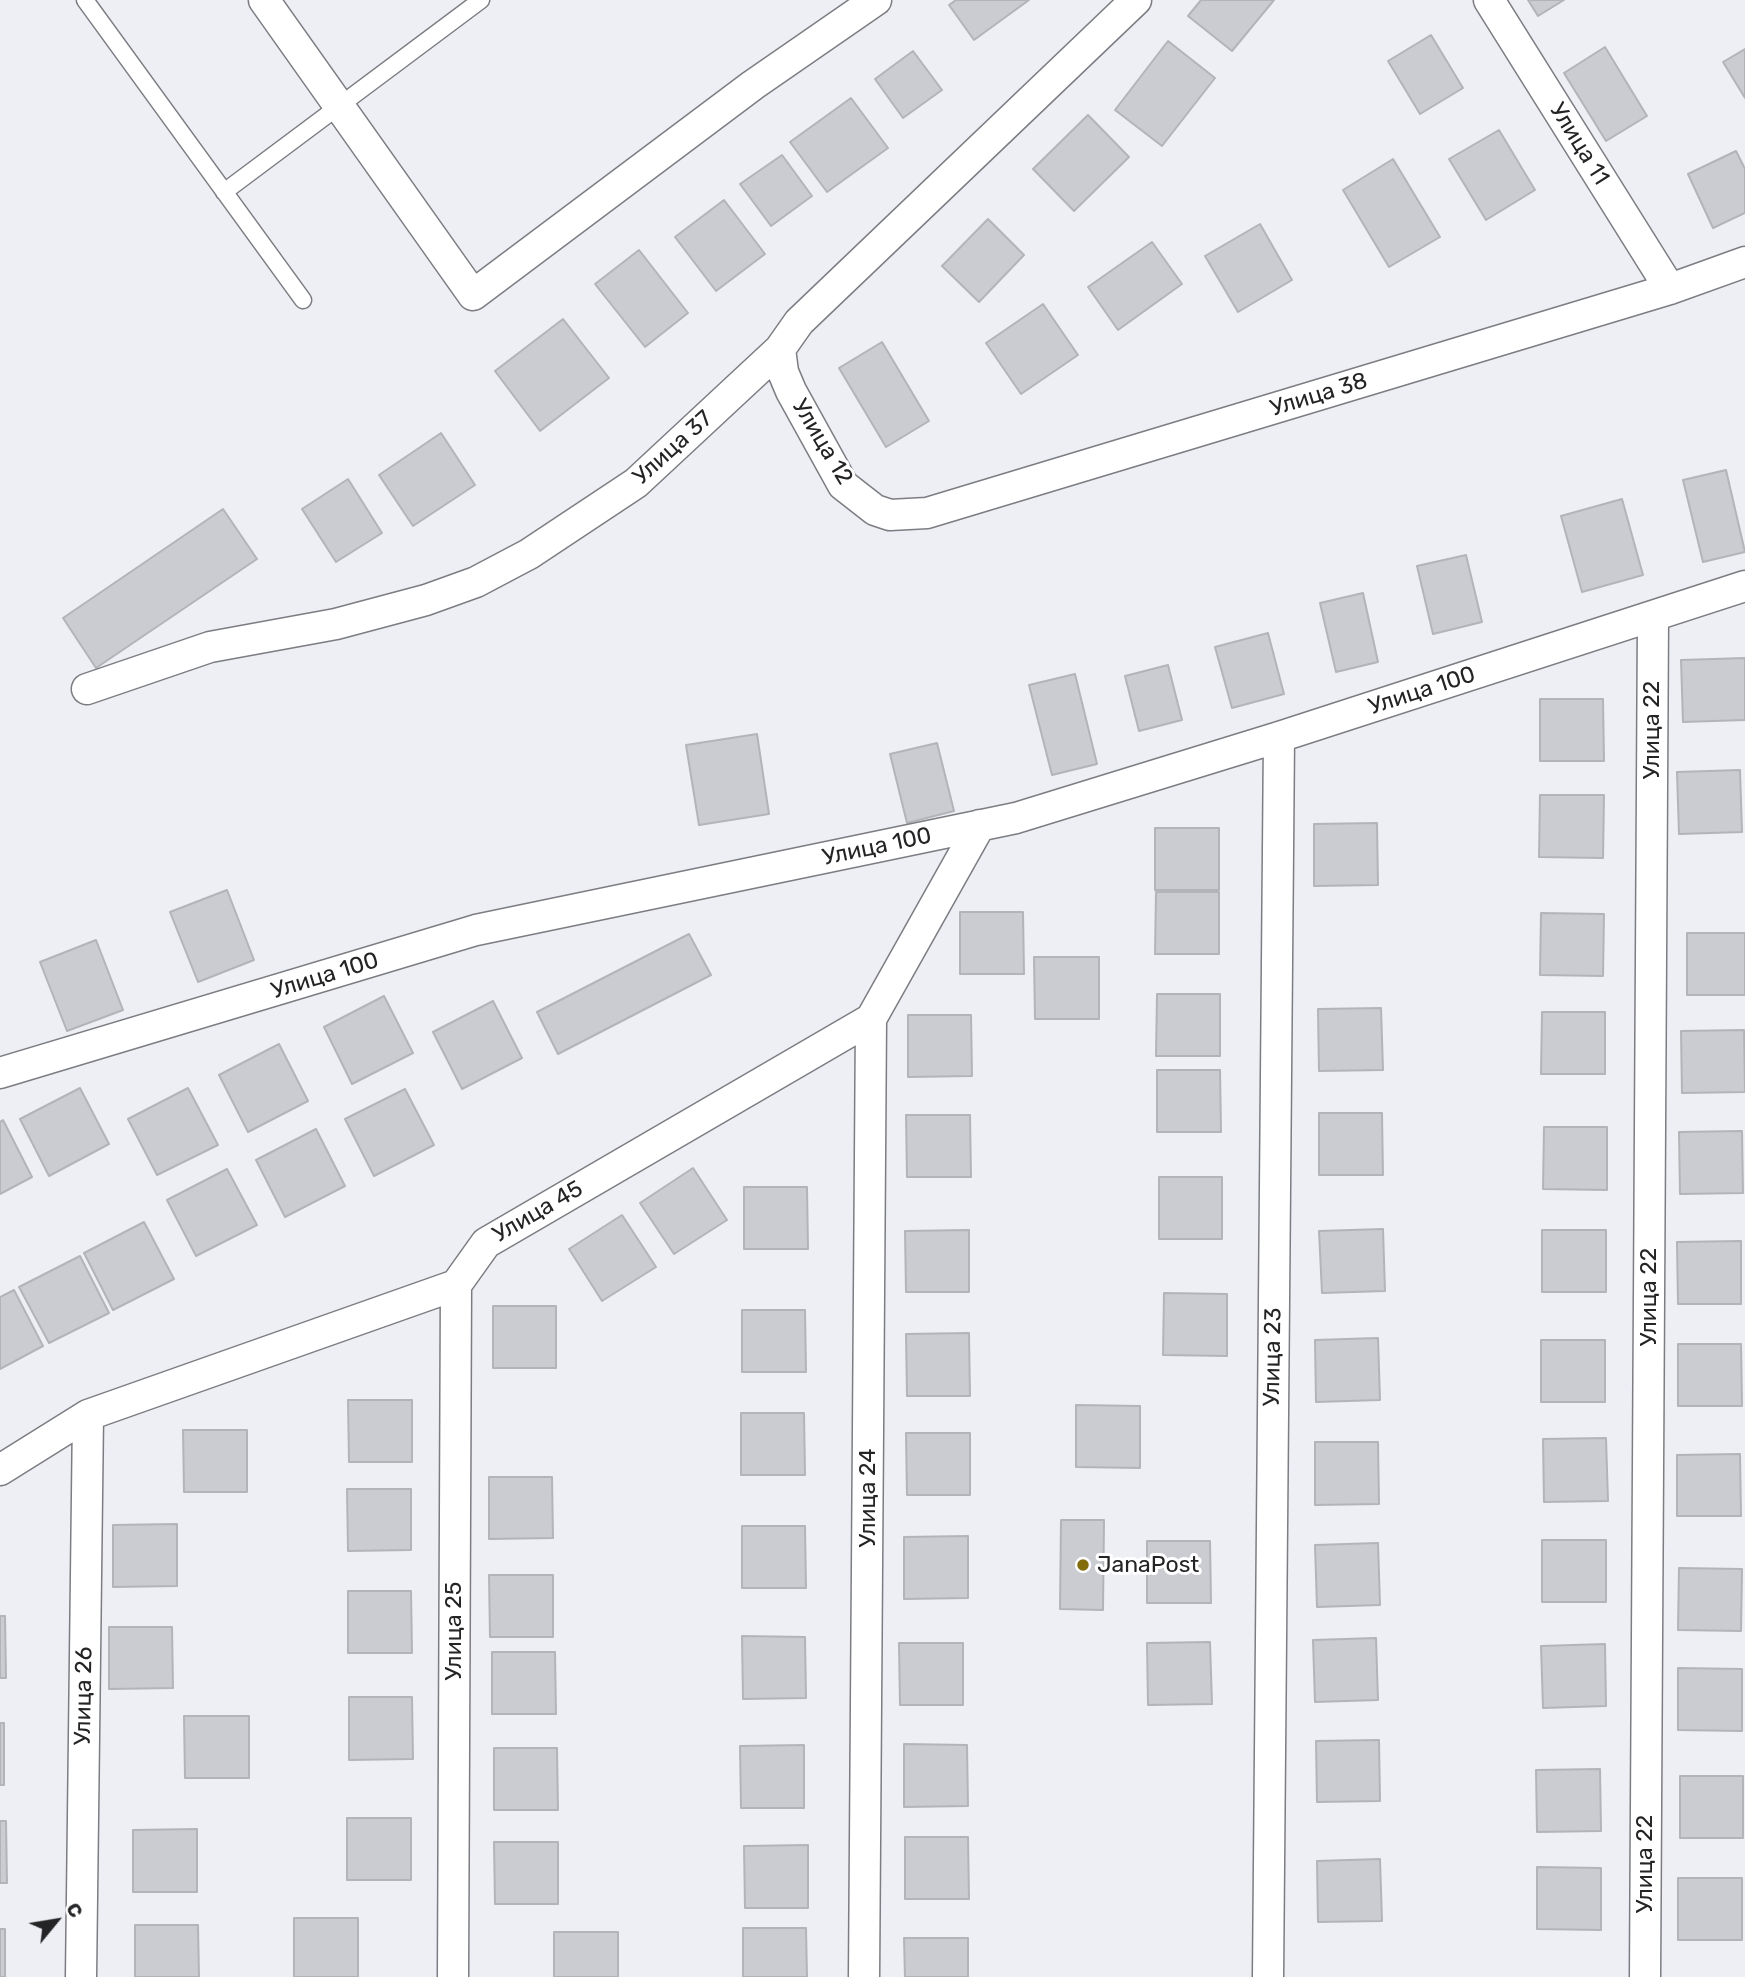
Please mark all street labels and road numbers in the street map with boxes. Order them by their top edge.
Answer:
street label: Улица 11 [1543,98,1615,190]
street label: Улица 38 [1267,367,1371,423]
street label: Улица 12 [786,394,858,490]
street label: Улица 37 [628,405,718,491]
street label: Улица 100 [1365,661,1479,721]
street label: Улица 22 [1638,681,1666,779]
street label: Улица 100 [820,822,934,872]
street label: Улица 100 [268,947,382,1005]
street label: Улица 45 [488,1175,588,1249]
street label: Улица 22 [1635,1248,1663,1346]
street label: Улица 23 [1258,1307,1288,1407]
street label: Улица 24 [854,1448,882,1548]
street label: Улица 25 [440,1582,468,1680]
street label: Улица 26 [69,1646,99,1746]
street label: Улица 22 [1631,1815,1659,1913]

